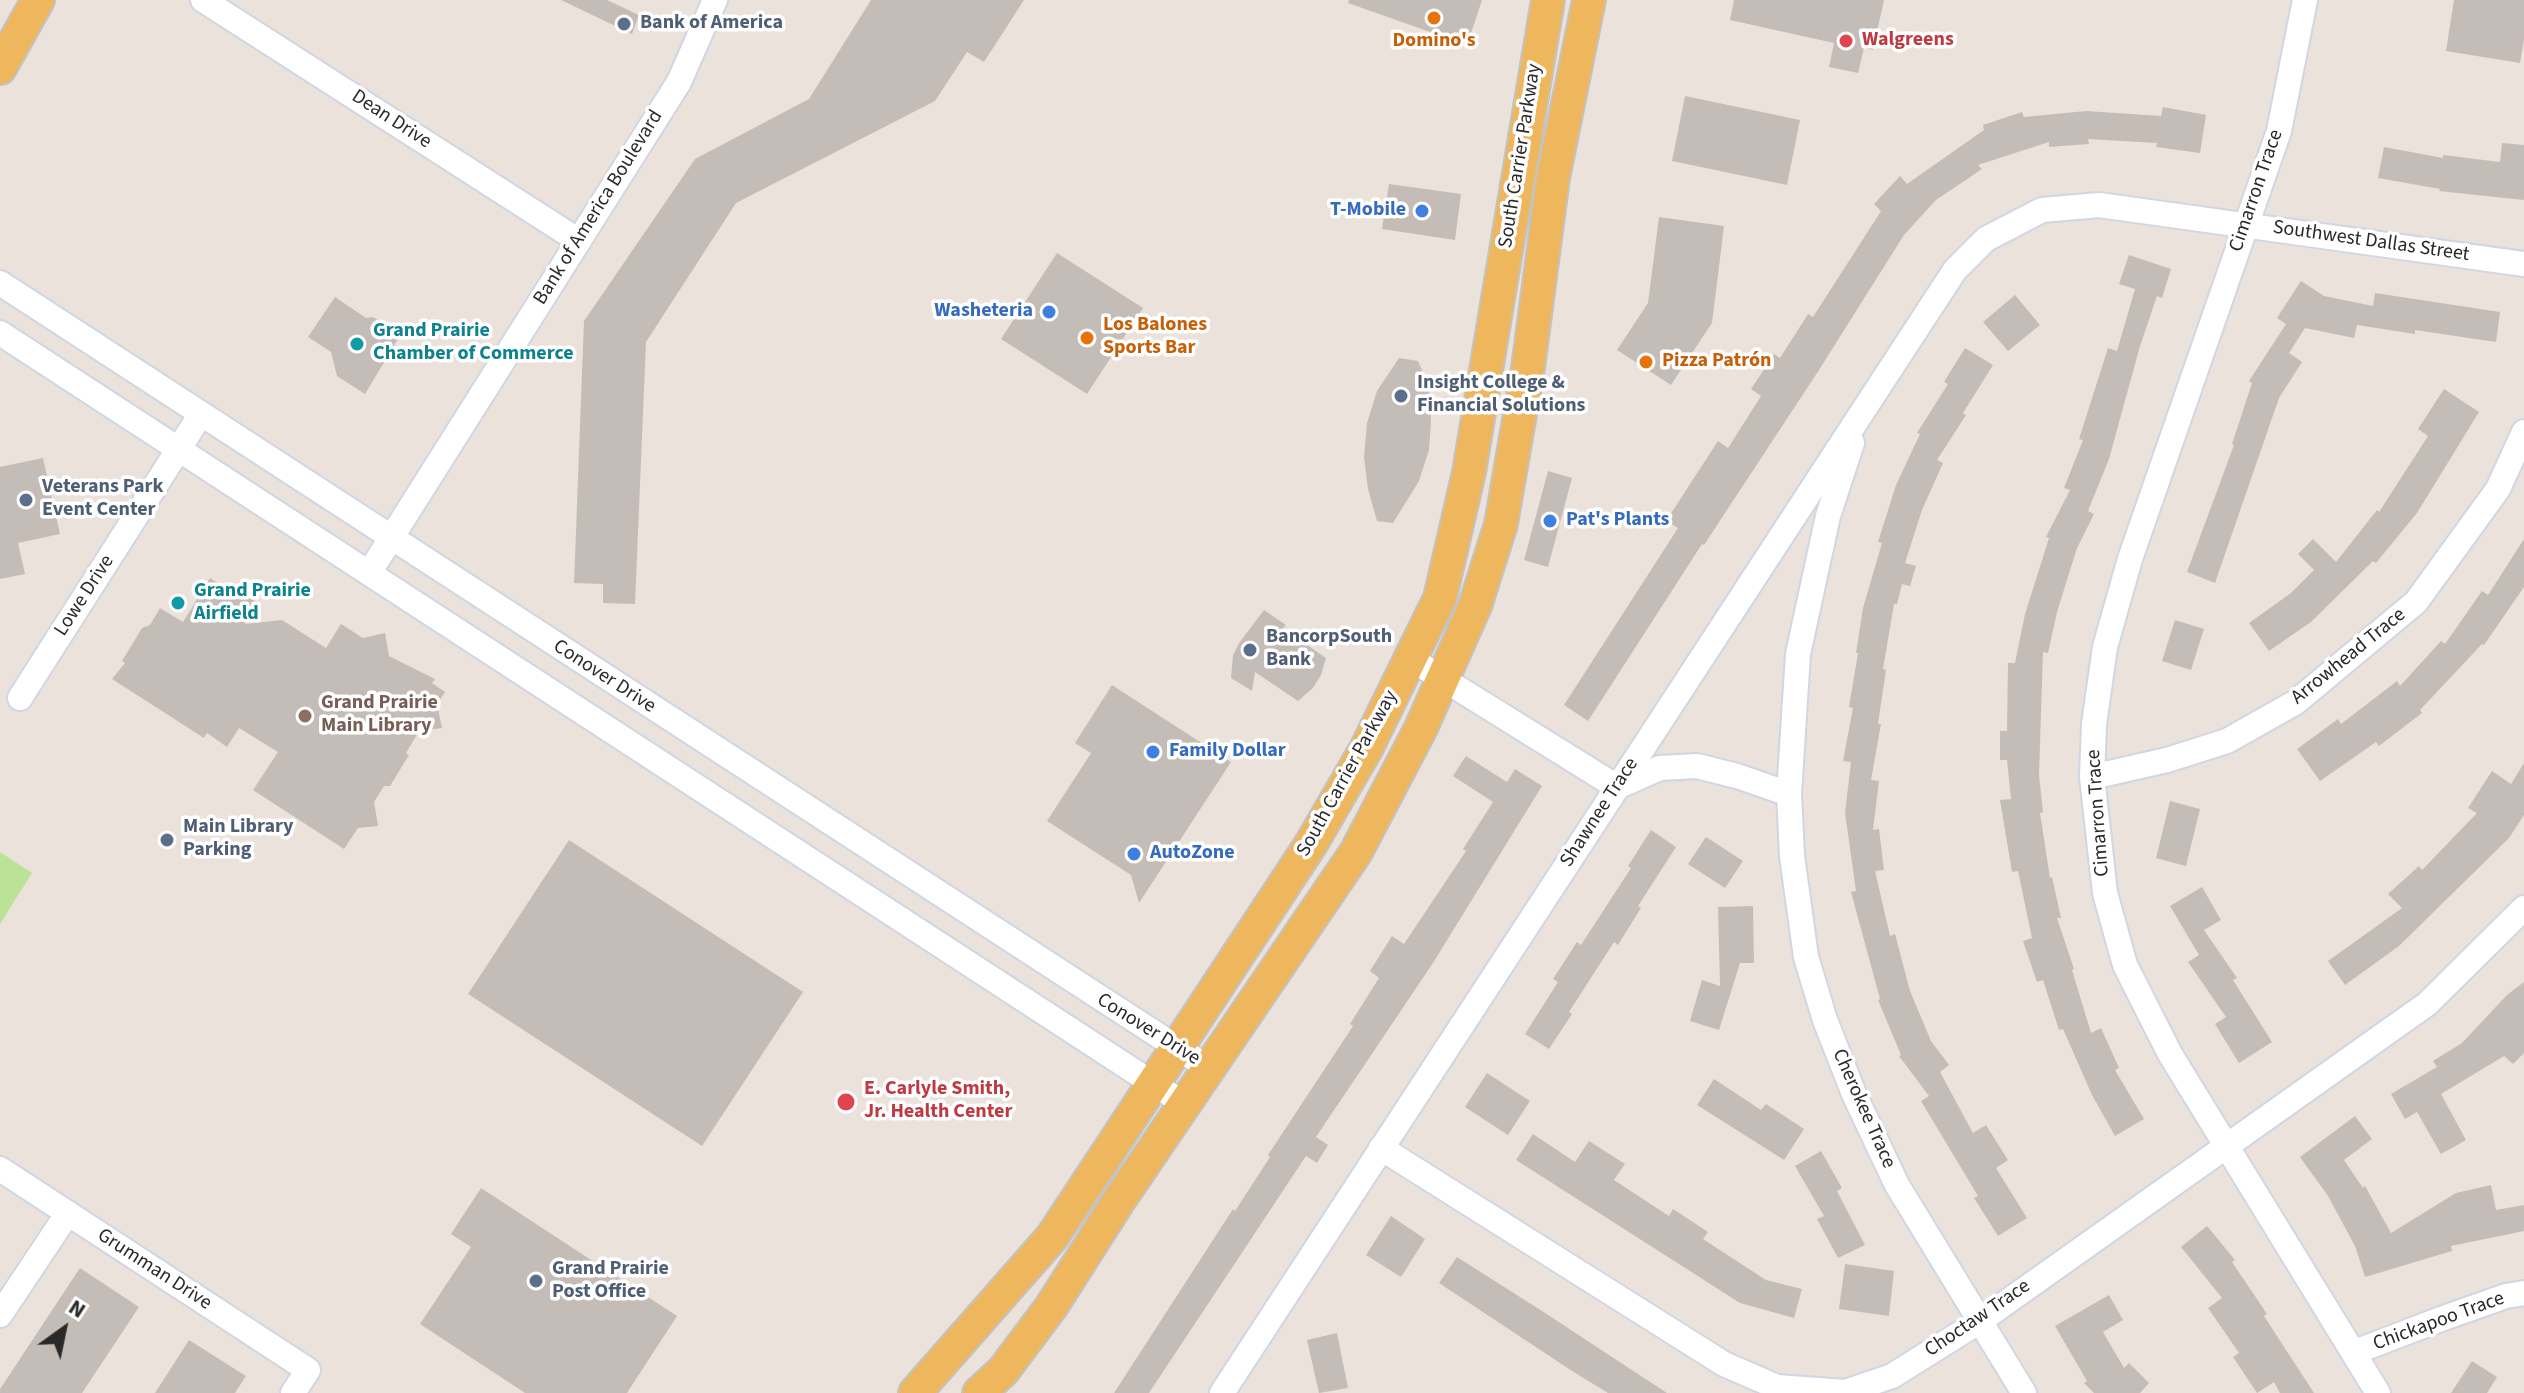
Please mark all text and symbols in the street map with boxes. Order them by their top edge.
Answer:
marker: Domino's [1425,9,1443,27]
place label: Bank of America [640,12,783,36]
marker: Bank of America [615,15,633,33]
place label: Walgreens [1862,29,1954,53]
place label: Domino's [1392,30,1476,54]
marker: Walgreens [1837,32,1855,50]
street label: South Carrier Parkway [1495,62,1547,250]
street label: Dean Drive [347,85,435,155]
street label: Bank of America Boulevard [529,106,669,310]
street label: Cimarron Trace [2225,127,2289,255]
place label: T-Mobile [1330,199,1406,223]
marker: T-Mobile [1413,202,1431,220]
street label: Southwest Dallas Street [2271,216,2471,268]
place label: Washeteria [934,300,1033,324]
marker: Washeteria [1040,303,1058,321]
place label: Los Balones Sports Bar [1103,314,1207,361]
place label: Grand Prairie Chamber of Commerce [373,320,574,367]
marker: Los Balones Sports Bar [1078,329,1096,347]
marker: Grand Prairie Chamber of Commerce [348,335,366,353]
place label: Pizza Patrón [1662,350,1771,374]
marker: Pizza Patrón [1637,353,1655,371]
place label: Insight College & Financial Solutions [1417,372,1585,419]
marker: Insight College & Financial Solutions [1392,387,1410,405]
place label: Veterans Park Event Center [42,476,164,523]
marker: Veterans Park Event Center [17,491,35,509]
place label: Pat's Plants [1566,509,1669,533]
marker: Pat's Plants [1541,512,1559,530]
street label: Lowe Drive [50,551,120,641]
place label: Grand Prairie Airfield [194,580,311,627]
marker: Grand Prairie Airfield [169,594,187,612]
street label: Arrowhead Trace [2287,604,2411,710]
place label: BancorpSouth Bank [1266,626,1392,673]
street label: Conover Drive [548,635,660,719]
marker: BancorpSouth Bank [1241,641,1259,659]
street label: South Carrier Parkway [1292,687,1404,861]
place label: Grand Prairie Main Library [321,692,438,739]
marker: Grand Prairie Main Library [296,707,314,725]
place label: Family Dollar [1169,740,1286,764]
marker: Family Dollar [1144,743,1162,761]
street label: Cimarron Trace [2083,749,2115,877]
street label: Shawnee Trace [1556,754,1644,872]
place label: Main Library Parking [183,816,294,863]
marker: Main Library Parking [158,831,176,849]
place label: AutoZone [1150,842,1235,866]
marker: AutoZone [1125,845,1143,863]
street label: Conover Drive [1092,989,1204,1071]
street label: Cherokee Trace [1826,1046,1900,1172]
place label: E. Carlyle Smith, Jr. Health Center [864,1078,1012,1125]
marker: E. Carlyle Smith, Jr. Health Center [835,1091,857,1113]
street label: Grumman Drive [92,1224,216,1316]
place label: Grand Prairie Post Office [552,1258,669,1305]
marker: Grand Prairie Post Office [527,1272,545,1290]
street label: Choctaw Trace [1921,1275,2035,1363]
street label: Chickapoo Trace [2370,1287,2508,1357]
north arrow [24,1289,104,1369]
text: N [62,1291,92,1326]

